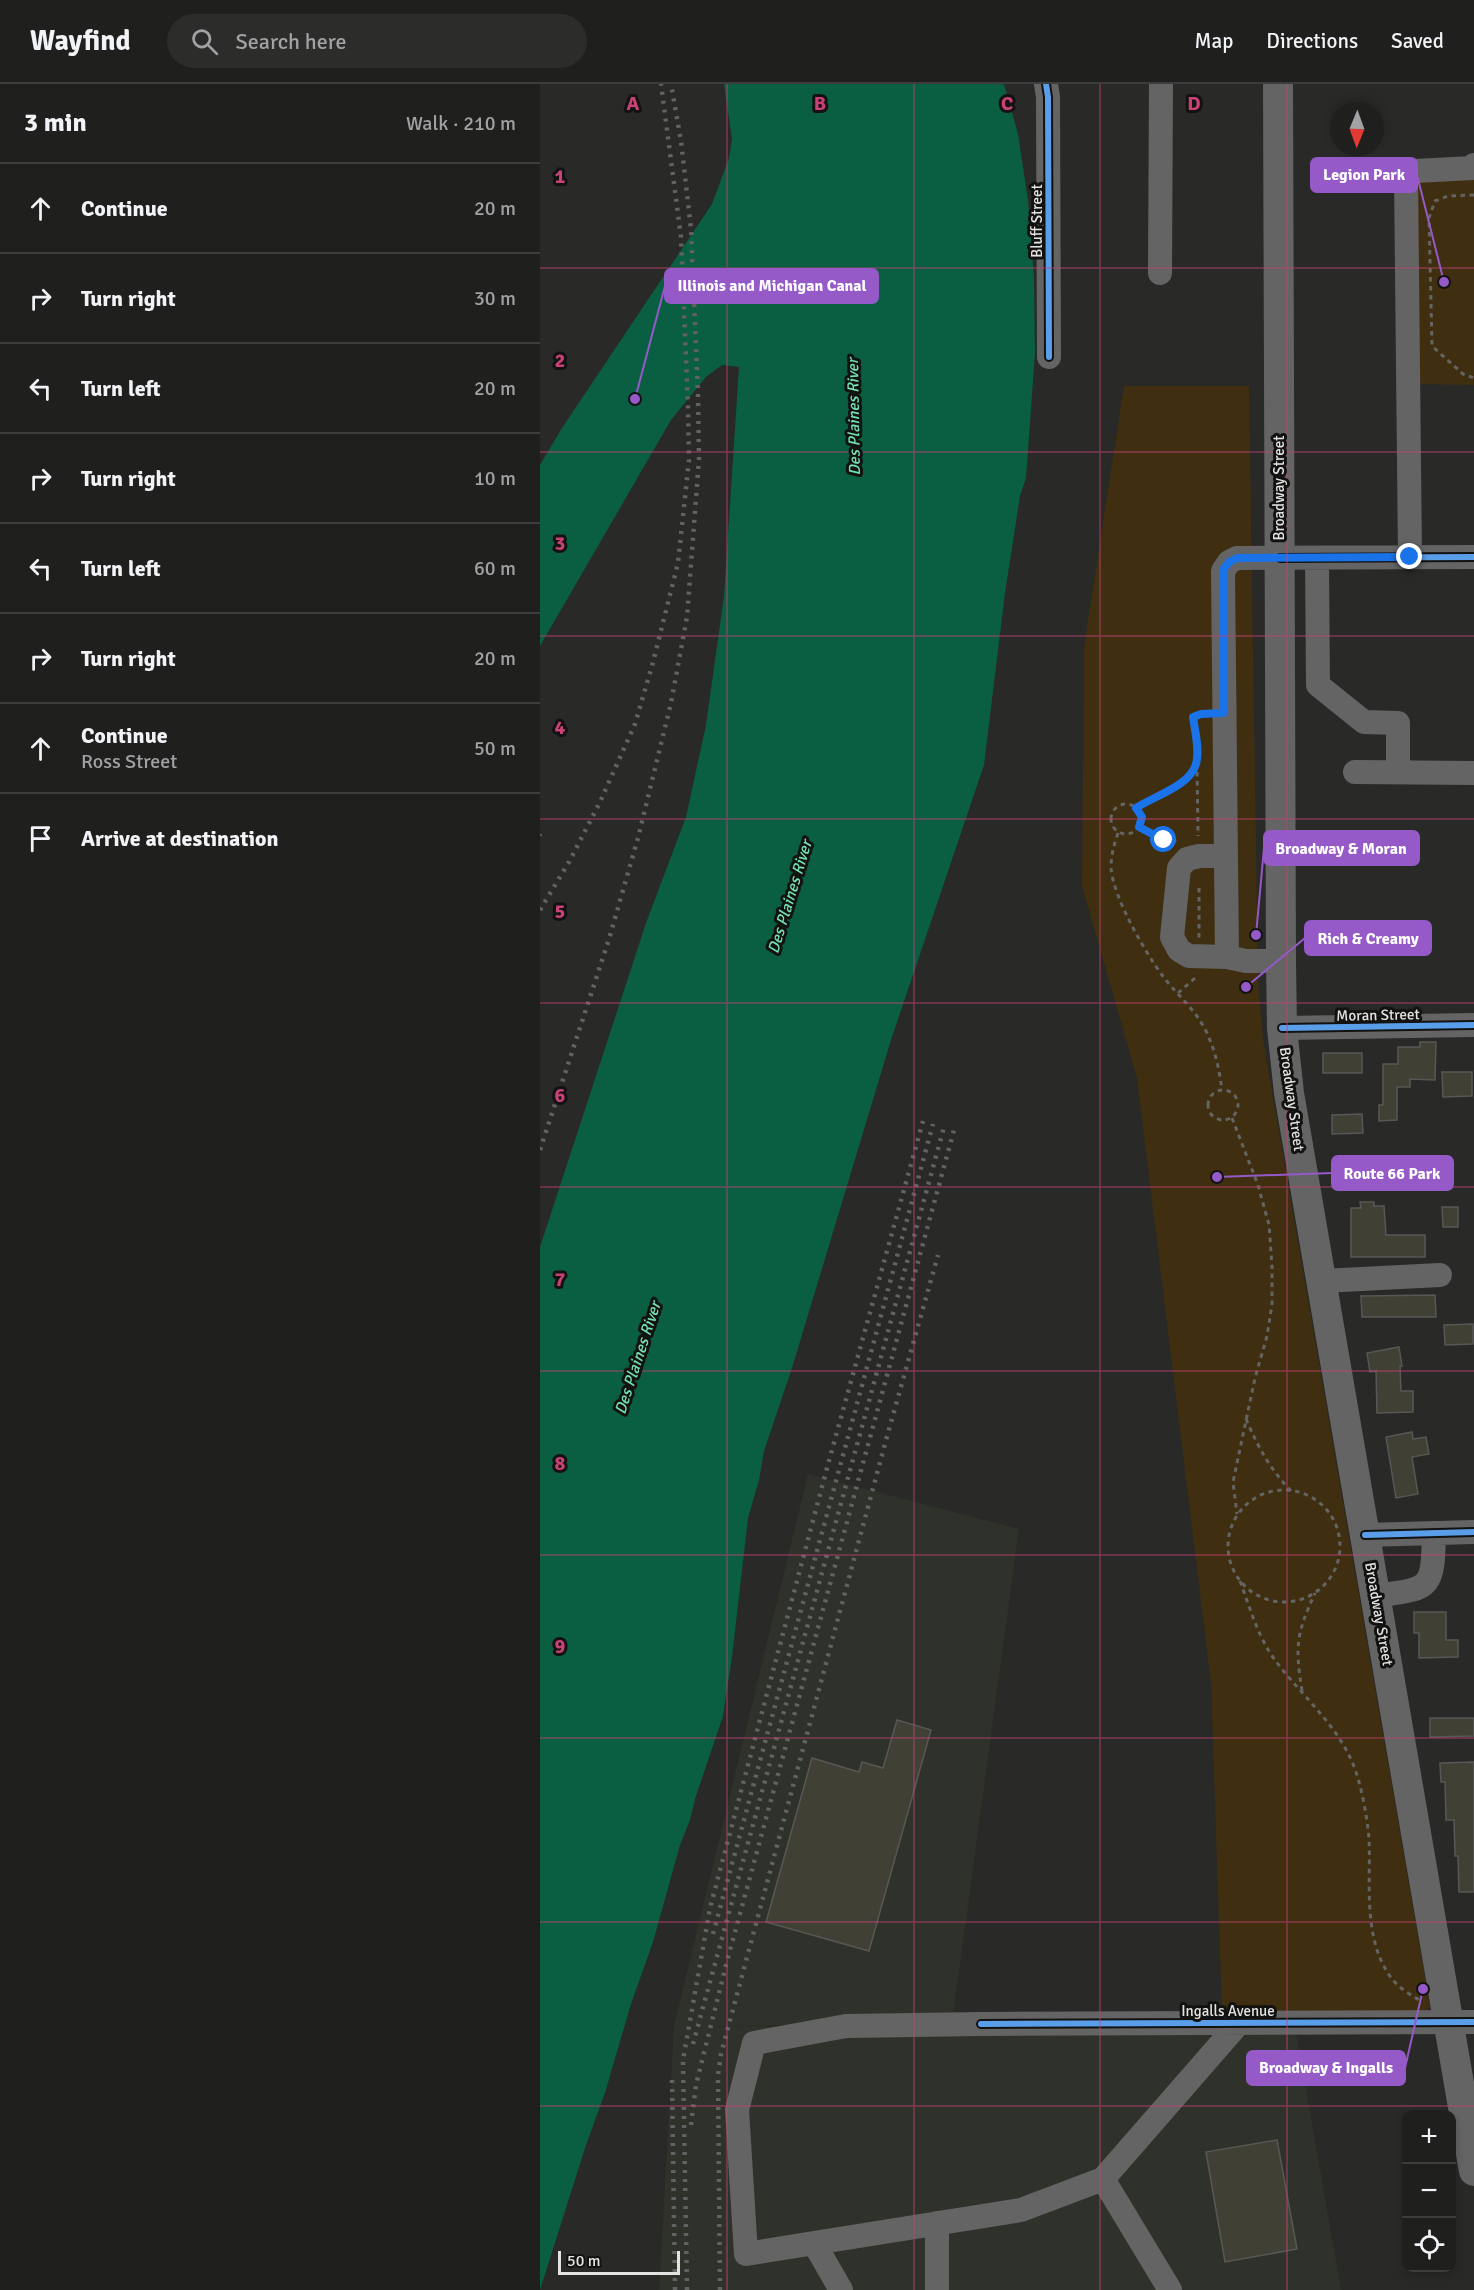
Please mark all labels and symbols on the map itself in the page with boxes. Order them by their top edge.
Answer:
text: A [627,91,640,116]
text: B [814,91,826,116]
text: C [1001,91,1013,116]
text: D [1187,91,1201,116]
north arrow [1330,102,1384,156]
callout: Legion Park [1311,158,1417,192]
text: 1 [555,164,566,189]
text: Legion Park [1323,165,1406,185]
street label: Bluff Street [1028,184,1046,258]
callout: Illinois and Michigan Canal [665,269,878,303]
text: Illinois and Michigan Canal [677,276,867,296]
text: 2 [555,348,565,373]
water label: Des Plaines River [843,356,865,476]
street label: Broadway Street [1270,436,1288,540]
text: 3 [555,531,565,556]
route end [1396,543,1422,569]
text: 4 [555,715,566,740]
route start [1150,826,1176,852]
callout: Broadway & Moran [1264,831,1419,865]
water label: Des Plaines River [763,836,817,956]
text: Broadway & Moran [1275,839,1407,859]
text: 5 [555,899,565,924]
callout: Rich & Creamy [1305,921,1431,955]
text: Rich & Creamy [1317,929,1419,949]
street label: Moran Street [1336,1005,1420,1025]
street label: Broadway Street [1276,1046,1308,1152]
text: 6 [555,1083,566,1108]
callout: Route 66 Park [1332,1156,1453,1190]
text: Route 66 Park [1344,1164,1441,1184]
text: 7 [555,1267,566,1292]
water label: Des Plaines River [610,1297,666,1417]
text: 8 [555,1451,566,1476]
street label: Broadway Street [1361,1561,1397,1667]
text: 9 [555,1634,566,1659]
street label: Ingalls Avenue [1181,2002,1275,2020]
callout: Broadway & Ingalls [1247,2051,1405,2085]
text: Broadway & Ingalls [1259,2058,1393,2078]
scale bar [558,2248,680,2276]

